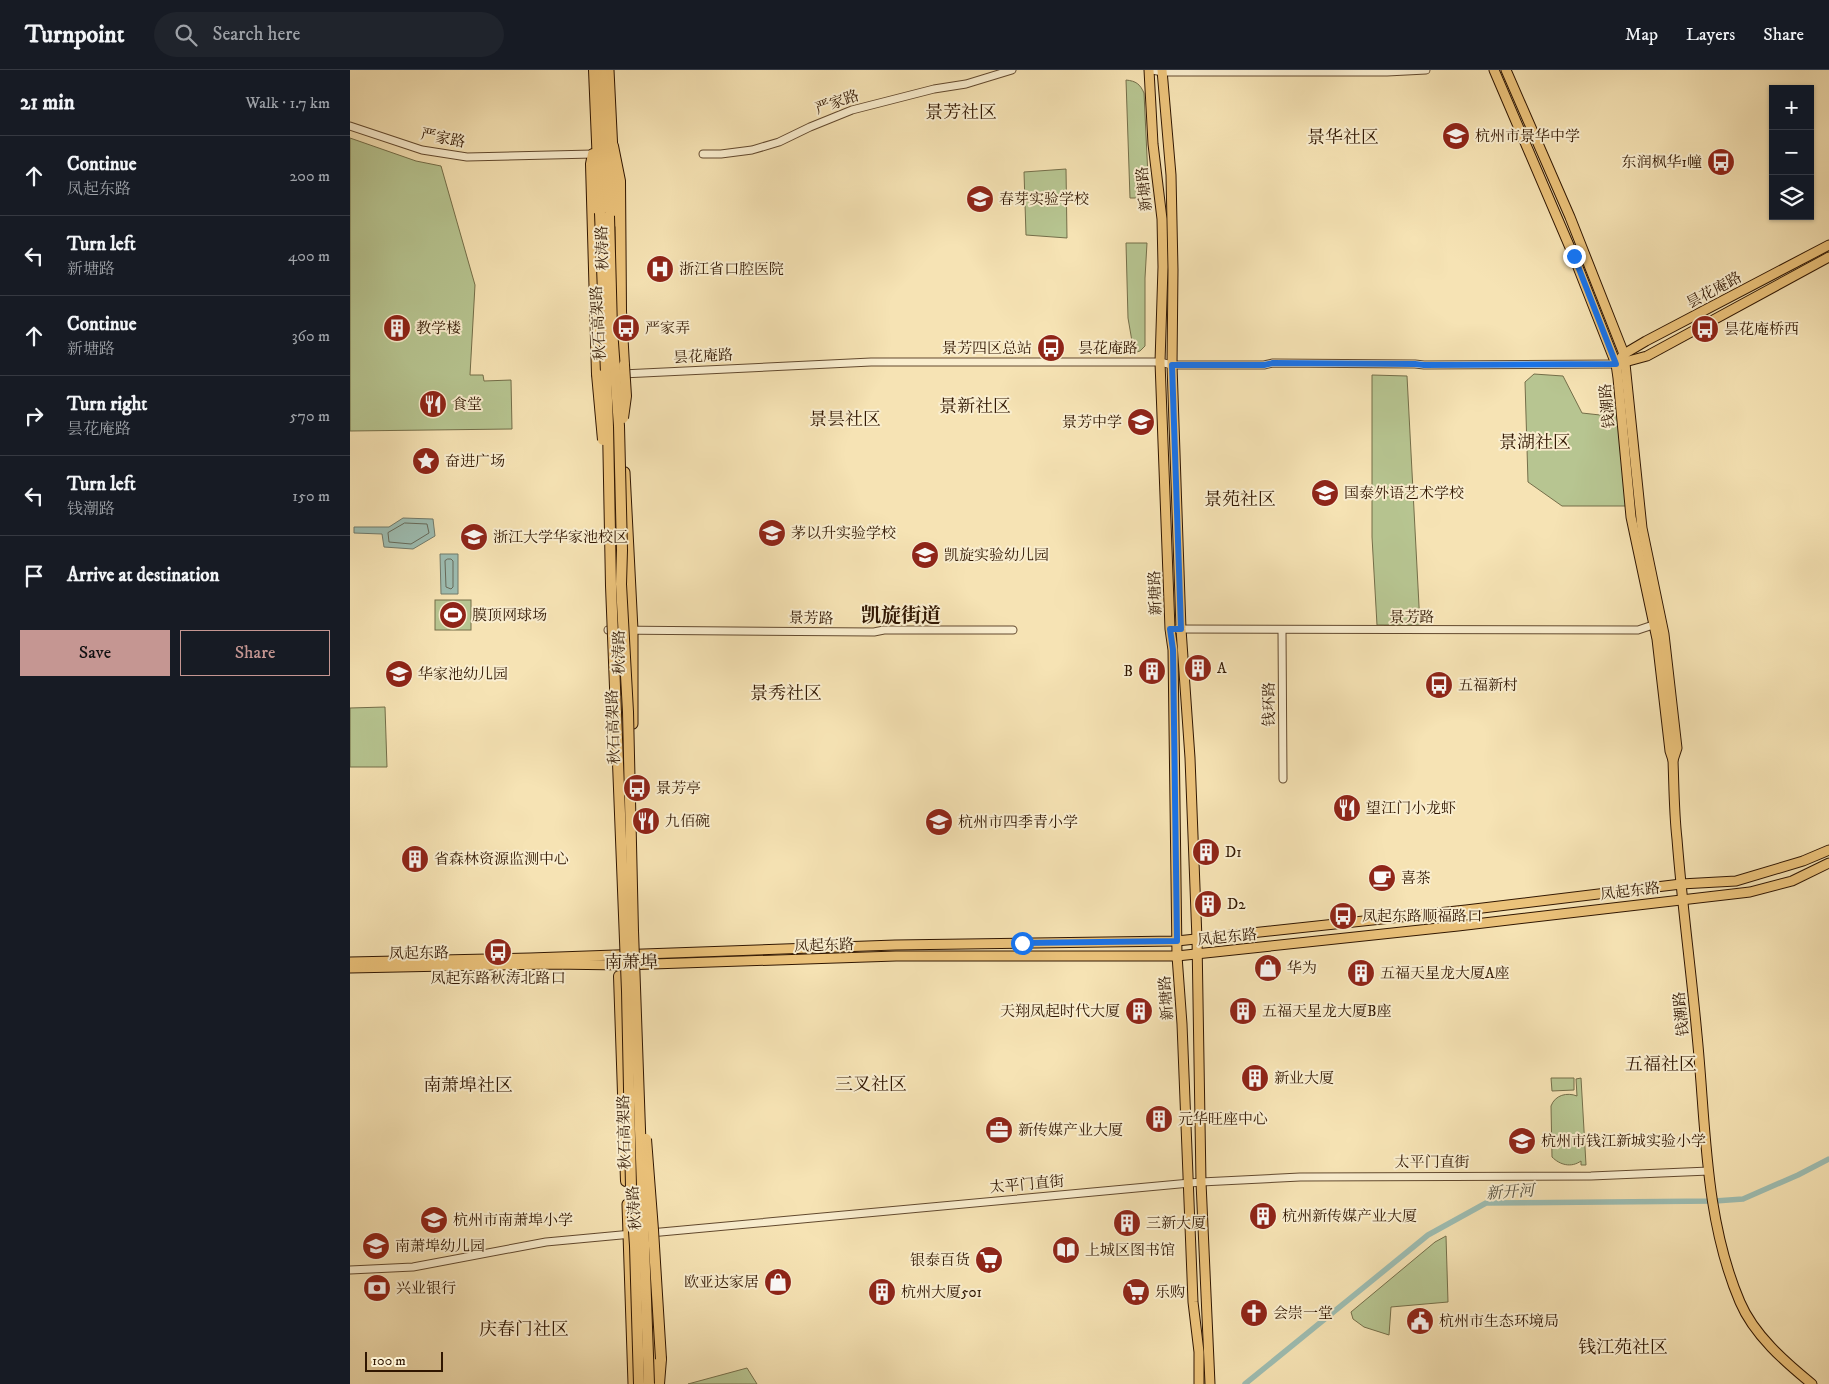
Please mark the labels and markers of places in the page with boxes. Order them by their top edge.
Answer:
school or university icon: 杭州市景华中学 [1441,121,1471,151]
place label: 杭州市景华中学 [1475,127,1580,146]
bus stop icon: 东润枫华1幢 [1706,147,1736,177]
place label: 东润枫华1幢 [1621,153,1702,172]
school or university icon: 春芽实验学校 [965,184,995,214]
place label: 春芽实验学校 [999,190,1089,209]
hospital icon: 浙江省口腔医院 [645,254,675,284]
place label: 浙江省口腔医院 [679,260,784,279]
building icon: 教学楼 [382,313,412,343]
bus stop icon: 严家弄 [611,313,641,343]
bus stop icon: 昙花庵桥西 [1690,314,1720,344]
place label: 教学楼 [416,319,461,338]
place label: 严家弄 [645,319,690,338]
place label: 昙花庵桥西 [1724,320,1799,339]
bus stop icon: 景芳四区总站 [1036,333,1066,363]
place label: 景芳四区总站 [942,339,1032,358]
restaurant icon: 食堂 [418,389,448,419]
place label: 食堂 [452,395,482,414]
school or university icon: 景芳中学 [1126,407,1156,437]
place label: 景芳中学 [1062,413,1122,432]
place icon: 奋进广场 [411,446,441,476]
place label: 奋进广场 [445,452,505,471]
school or university icon: 国泰外语艺术学校 [1310,478,1340,508]
place label: 国泰外语艺术学校 [1344,484,1464,503]
school or university icon: 茅以升实验学校 [757,518,787,548]
school or university icon: 浙江大学华家池校区 [459,522,489,552]
place label: 茅以升实验学校 [791,524,896,543]
place label: 浙江大学华家池校区 [493,528,628,547]
school or university icon: 凯旋实验幼儿园 [910,540,940,570]
place label: 凯旋实验幼儿园 [944,546,1049,565]
sports icon: 膜顶网球场 [438,600,468,630]
place label: 膜顶网球场 [472,606,547,625]
building icon: A [1183,653,1213,683]
building icon: B [1137,656,1167,686]
school or university icon: 华家池幼儿园 [384,659,414,689]
place label: A [1217,659,1227,678]
place label: B [1124,662,1133,681]
place label: 华家池幼儿园 [418,665,508,684]
bus stop icon: 五福新村 [1424,670,1454,700]
place label: 五福新村 [1458,676,1518,695]
bus stop icon: 景芳亭 [622,773,652,803]
place label: 景芳亭 [656,779,701,798]
restaurant icon: 望江门小龙虾 [1332,793,1362,823]
place label: 望江门小龙虾 [1366,799,1456,818]
restaurant icon: 九佰碗 [631,806,661,836]
school or university icon: 杭州市四季青小学 [924,807,954,837]
place label: 九佰碗 [665,812,710,831]
place label: 杭州市四季青小学 [958,813,1078,832]
building icon: D1 [1191,837,1221,867]
place label: D1 [1225,843,1242,862]
building icon: 省森林资源监测中心 [400,844,430,874]
place label: 省森林资源监测中心 [434,850,569,869]
cafe icon: 喜茶 [1367,863,1397,893]
place label: 喜茶 [1401,869,1431,888]
building icon: D2 [1193,889,1223,919]
place label: D2 [1227,895,1246,914]
bus stop icon: 凤起东路顺福路口 [1328,901,1358,931]
place label: 凤起东路顺福路口 [1362,907,1482,926]
bus stop icon: 凤起东路秋涛北路口 [483,937,513,967]
shop icon: 华为 [1253,953,1283,983]
building icon: 五福天星龙大厦A座 [1346,958,1376,988]
place label: 华为 [1287,959,1317,978]
place label: 五福天星龙大厦A座 [1380,964,1510,983]
place label: 凤起东路秋涛北路口 [430,969,566,988]
building icon: 天翔凤起时代大厦 [1124,996,1154,1026]
building icon: 五福天星龙大厦B座 [1228,996,1258,1026]
place label: 天翔凤起时代大厦 [1000,1002,1120,1021]
place label: 五福天星龙大厦B座 [1262,1002,1392,1021]
building icon: 新业大厦 [1240,1063,1270,1093]
place label: 新业大厦 [1274,1069,1334,1088]
building icon: 元华旺座中心 [1144,1104,1174,1134]
place label: 元华旺座中心 [1178,1110,1268,1129]
office icon: 新传媒产业大厦 [984,1115,1014,1145]
place label: 新传媒产业大厦 [1018,1121,1123,1140]
school or university icon: 杭州市钱江新城实验小学 [1507,1126,1537,1156]
place label: 杭州市钱江新城实验小学 [1541,1132,1706,1151]
building icon: 杭州新传媒产业大厦 [1248,1201,1278,1231]
school or university icon: 杭州市南萧埠小学 [419,1205,449,1235]
place label: 杭州新传媒产业大厦 [1282,1207,1417,1226]
building icon: 三新大厦 [1112,1208,1142,1238]
place label: 杭州市南萧埠小学 [453,1211,573,1230]
place label: 三新大厦 [1146,1214,1206,1233]
school or university icon: 南萧埠幼儿园 [361,1231,391,1261]
library icon: 上城区图书馆 [1051,1235,1081,1265]
place label: 南萧埠幼儿园 [395,1237,485,1256]
place label: 上城区图书馆 [1085,1241,1175,1260]
supermarket icon: 银泰百货 [974,1245,1004,1275]
place label: 银泰百货 [910,1251,970,1270]
shop icon: 欧亚达家居 [763,1267,793,1297]
bank icon: 兴业银行 [362,1273,392,1303]
place label: 欧亚达家居 [684,1273,759,1292]
building icon: 杭州大厦501 [867,1277,897,1307]
supermarket icon: 乐购 [1121,1277,1151,1307]
place label: 兴业银行 [396,1279,456,1298]
place label: 杭州大厦501 [901,1283,982,1302]
place label: 乐购 [1155,1283,1185,1302]
church icon: 会崇一堂 [1239,1298,1269,1328]
place label: 会崇一堂 [1273,1304,1333,1323]
public building icon: 杭州市生态环境局 [1405,1306,1435,1336]
place label: 杭州市生态环境局 [1439,1312,1559,1331]

